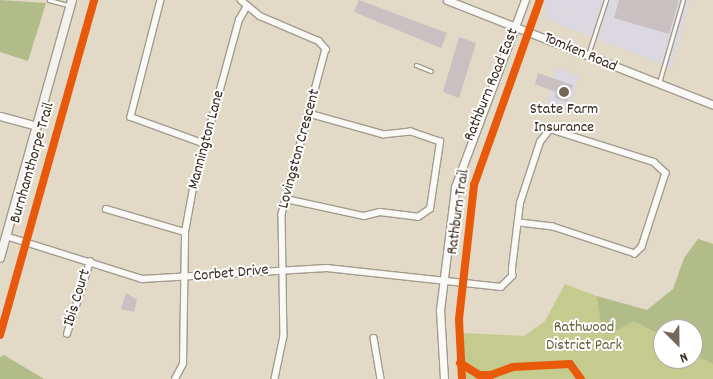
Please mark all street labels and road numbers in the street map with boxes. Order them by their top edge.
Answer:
street label: Rathburn Road East [461,26,523,144]
street label: Tomken Road [541,29,619,77]
street label: Lovingston Crescent [275,87,325,211]
street label: Mannington Lane [185,88,229,192]
street label: Burnhamthorpe Trail [7,100,59,226]
street label: Rathburn Trail [444,168,474,256]
street label: Corbet Drive [193,261,269,287]
street label: Ibis Court [60,267,96,329]

